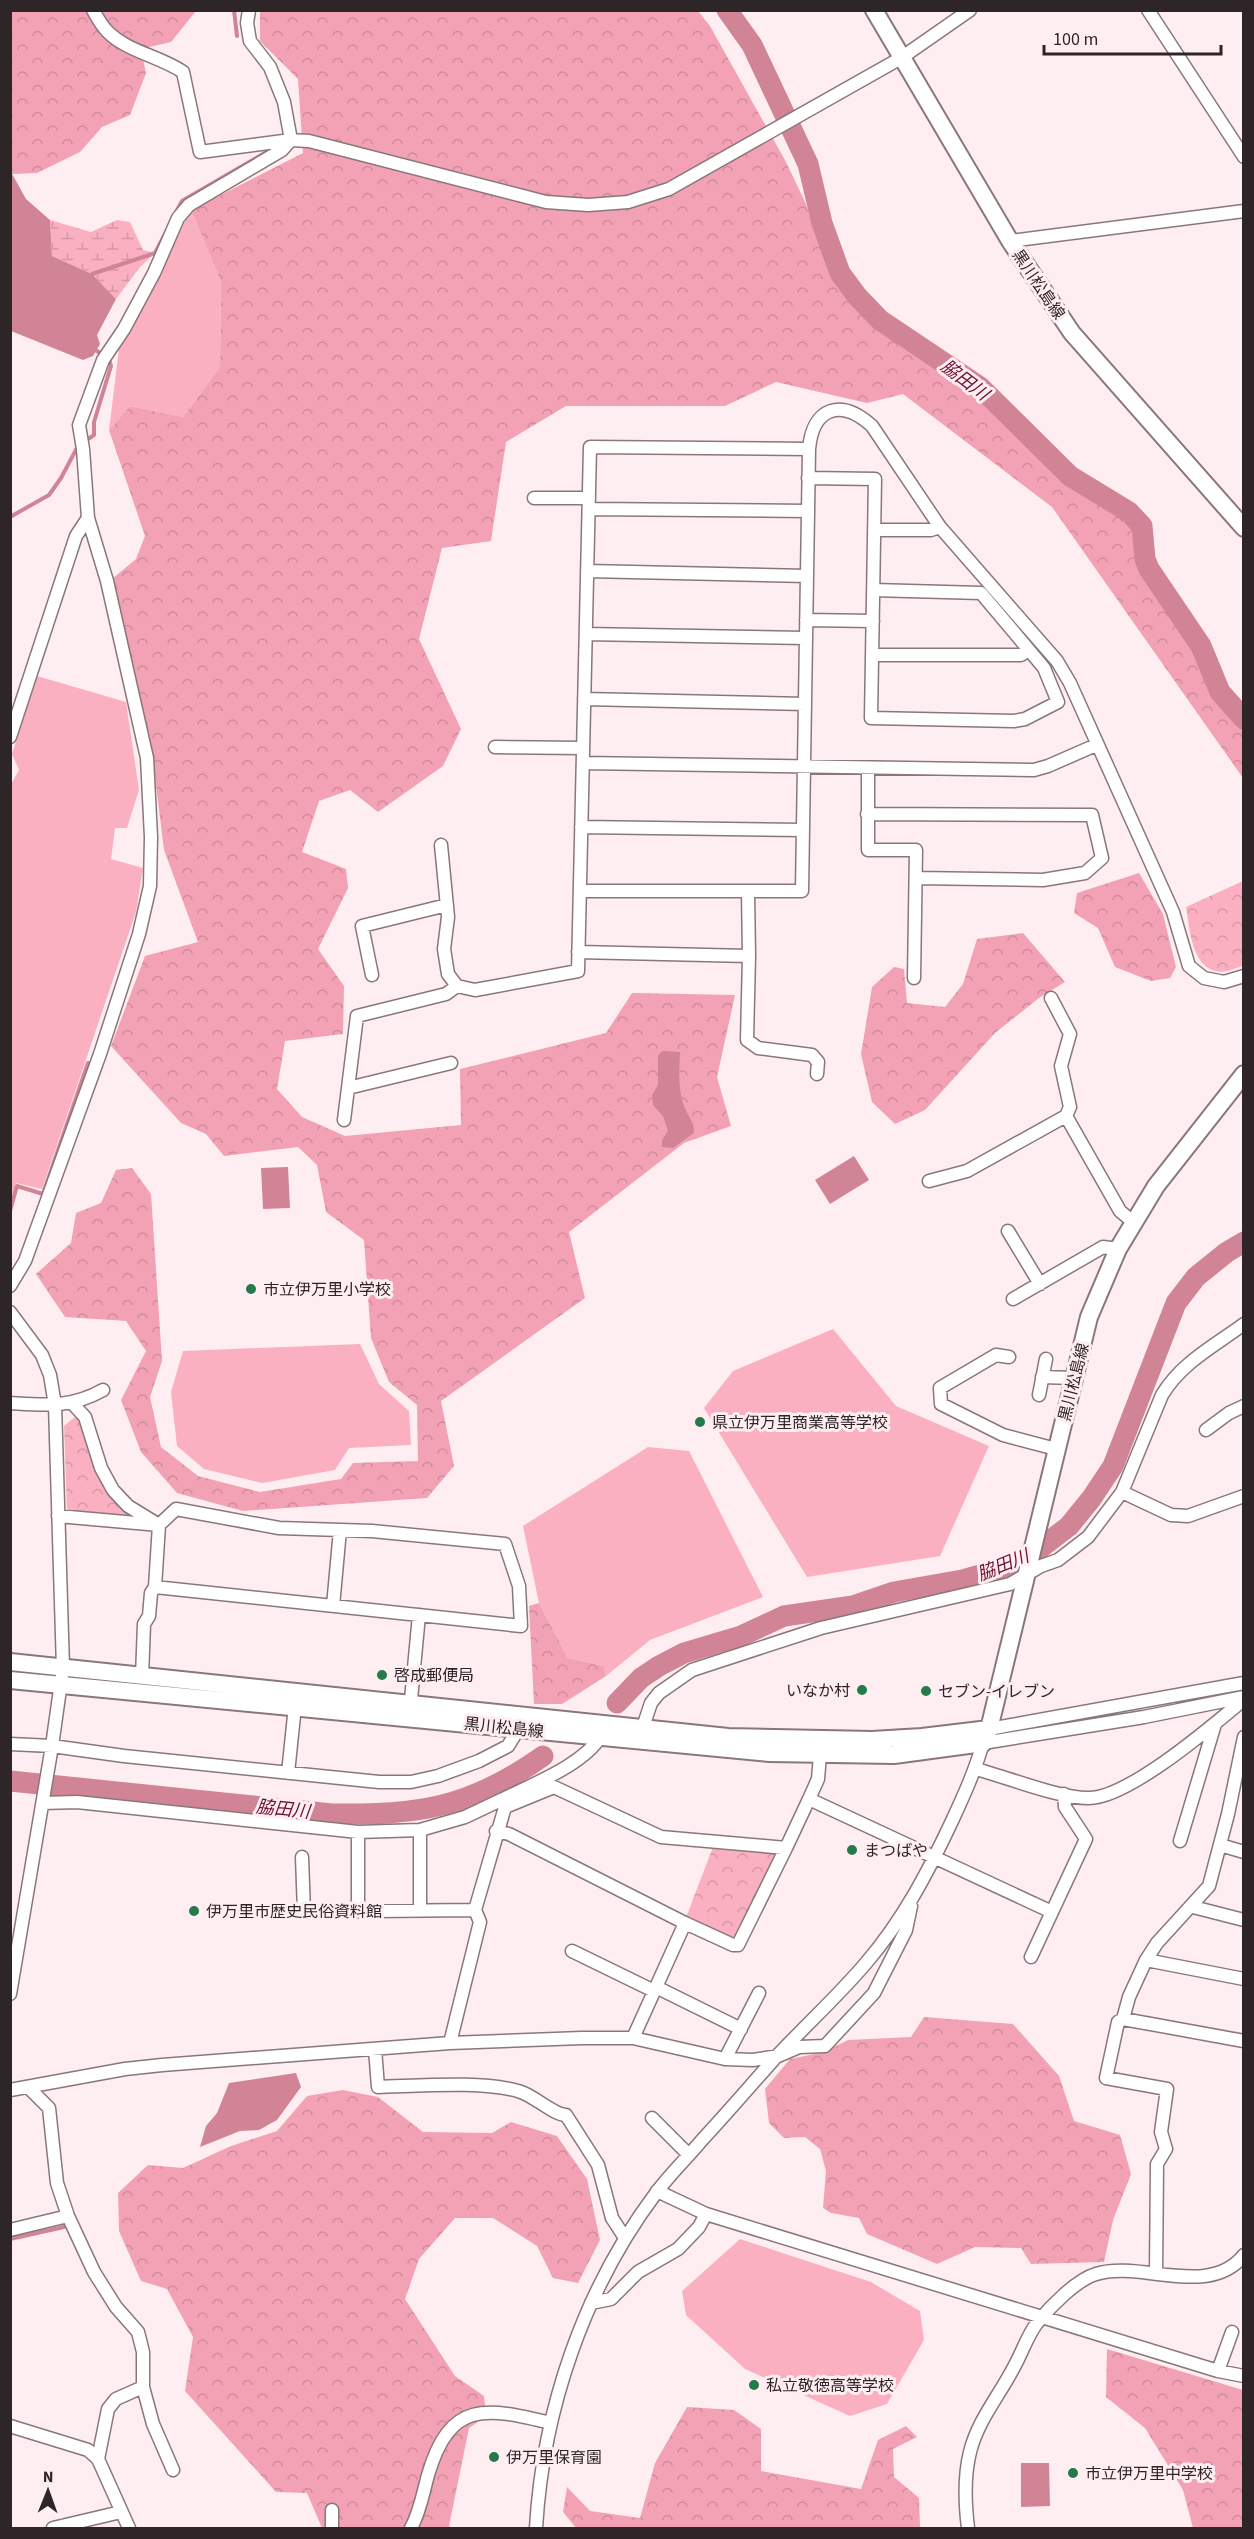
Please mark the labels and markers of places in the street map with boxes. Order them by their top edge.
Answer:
place label: 市立伊万里小学校 [263,1279,391,1301]
marker: 市立伊万里小学校 [244,1282,258,1296]
place label: 県立伊万里商業高等学校 [712,1412,888,1434]
marker: 県立伊万里商業高等学校 [693,1415,707,1429]
place label: 啓成郵便局 [394,1665,474,1687]
marker: 啓成郵便局 [375,1668,389,1682]
place label: いなか村 [786,1680,850,1702]
place label: セブン-イレブン [938,1681,1055,1703]
marker: いなか村 [855,1683,869,1697]
marker: セブン-イレブン [919,1684,933,1698]
place label: まつばや [864,1840,928,1862]
marker: まつばや [845,1843,859,1857]
place label: 伊万里市歴史民俗資料館 [206,1901,382,1923]
marker: 伊万里市歴史民俗資料館 [187,1904,201,1918]
place label: 私立敬徳高等学校 [766,2375,894,2397]
marker: 私立敬徳高等学校 [747,2378,761,2392]
place label: 伊万里保育園 [506,2447,602,2469]
marker: 伊万里保育園 [487,2450,501,2464]
place label: 市立伊万里中学校 [1085,2463,1213,2485]
marker: 市立伊万里中学校 [1066,2466,1080,2480]

